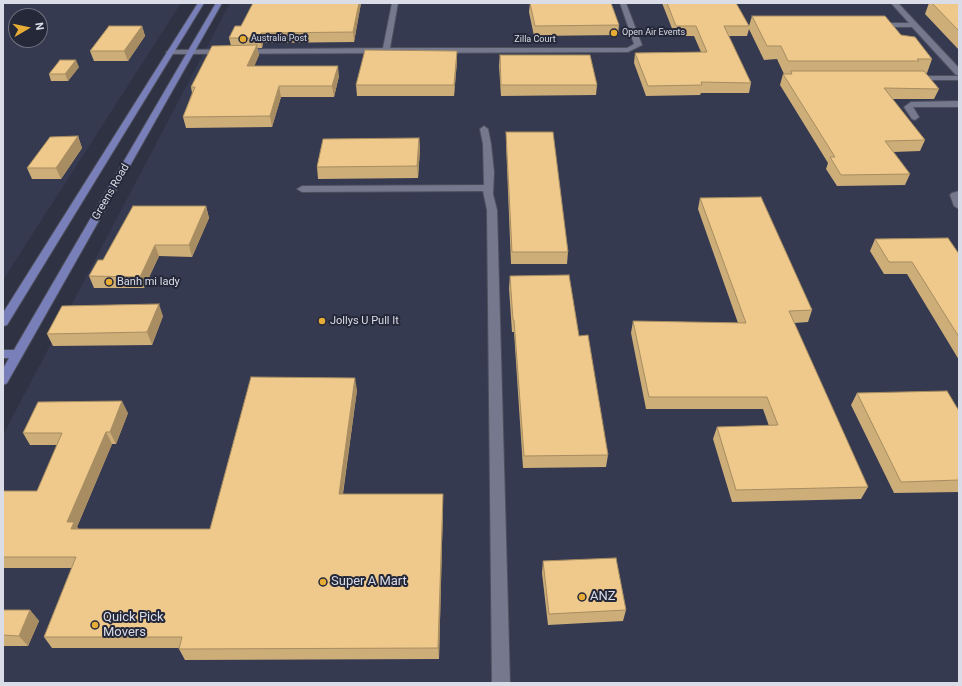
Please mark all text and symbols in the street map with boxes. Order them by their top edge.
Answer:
north arrow [8,8,48,48]
text: N [32,21,46,31]
marker: Open Air Events [609,28,619,38]
place label: Open Air Events [622,28,685,38]
marker: Australia Post [238,34,248,44]
place label: Australia Post [251,34,307,44]
street label: Zilla Court [514,35,556,45]
street label: Greens Road [90,162,132,222]
place label: Banh mi lady [117,275,180,289]
marker: Banh mi lady [104,277,114,287]
place label: Jollys U Pull It [330,314,399,328]
marker: Jollys U Pull It [317,316,327,326]
place label: Super A Mart [331,574,407,590]
marker: Super A Mart [318,577,328,587]
place label: ANZ [590,589,616,605]
marker: ANZ [577,592,587,602]
place label: Quick Pick Movers [103,610,164,641]
marker: Quick Pick Movers [90,620,100,630]

